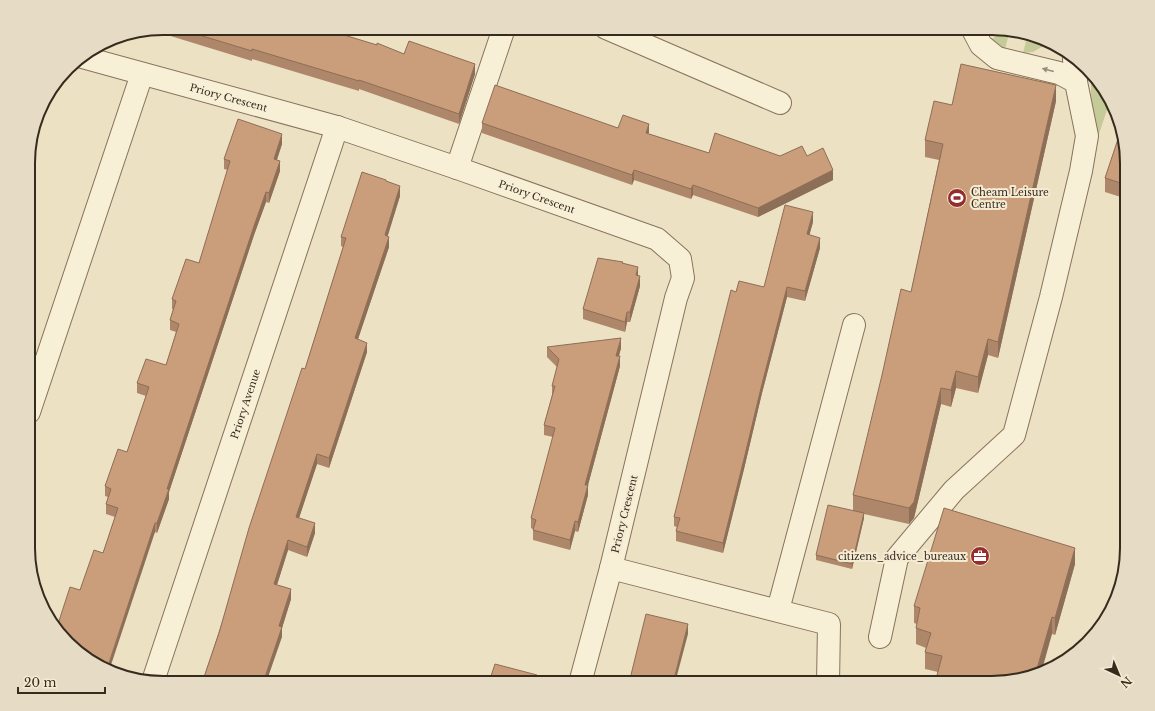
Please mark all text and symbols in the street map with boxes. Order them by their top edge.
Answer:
one-way arrow [1042,67,1054,73]
street label: Priory Crescent [188,81,269,115]
street label: Priory Crescent [497,177,577,216]
place label: Cheam Leisure Centre [971,186,1049,211]
sports icon: Cheam Leisure Centre [946,187,968,209]
street label: Priory Avenue [228,367,263,441]
street label: Priory Crescent [608,474,641,555]
office icon: citizens_advice_bureaux [969,545,991,567]
place label: citizens_advice_bureaux [838,550,966,563]
north arrow [1099,655,1139,695]
scale bar [18,669,105,695]
text: N [1117,674,1135,691]
text: 20 m [24,675,56,690]

